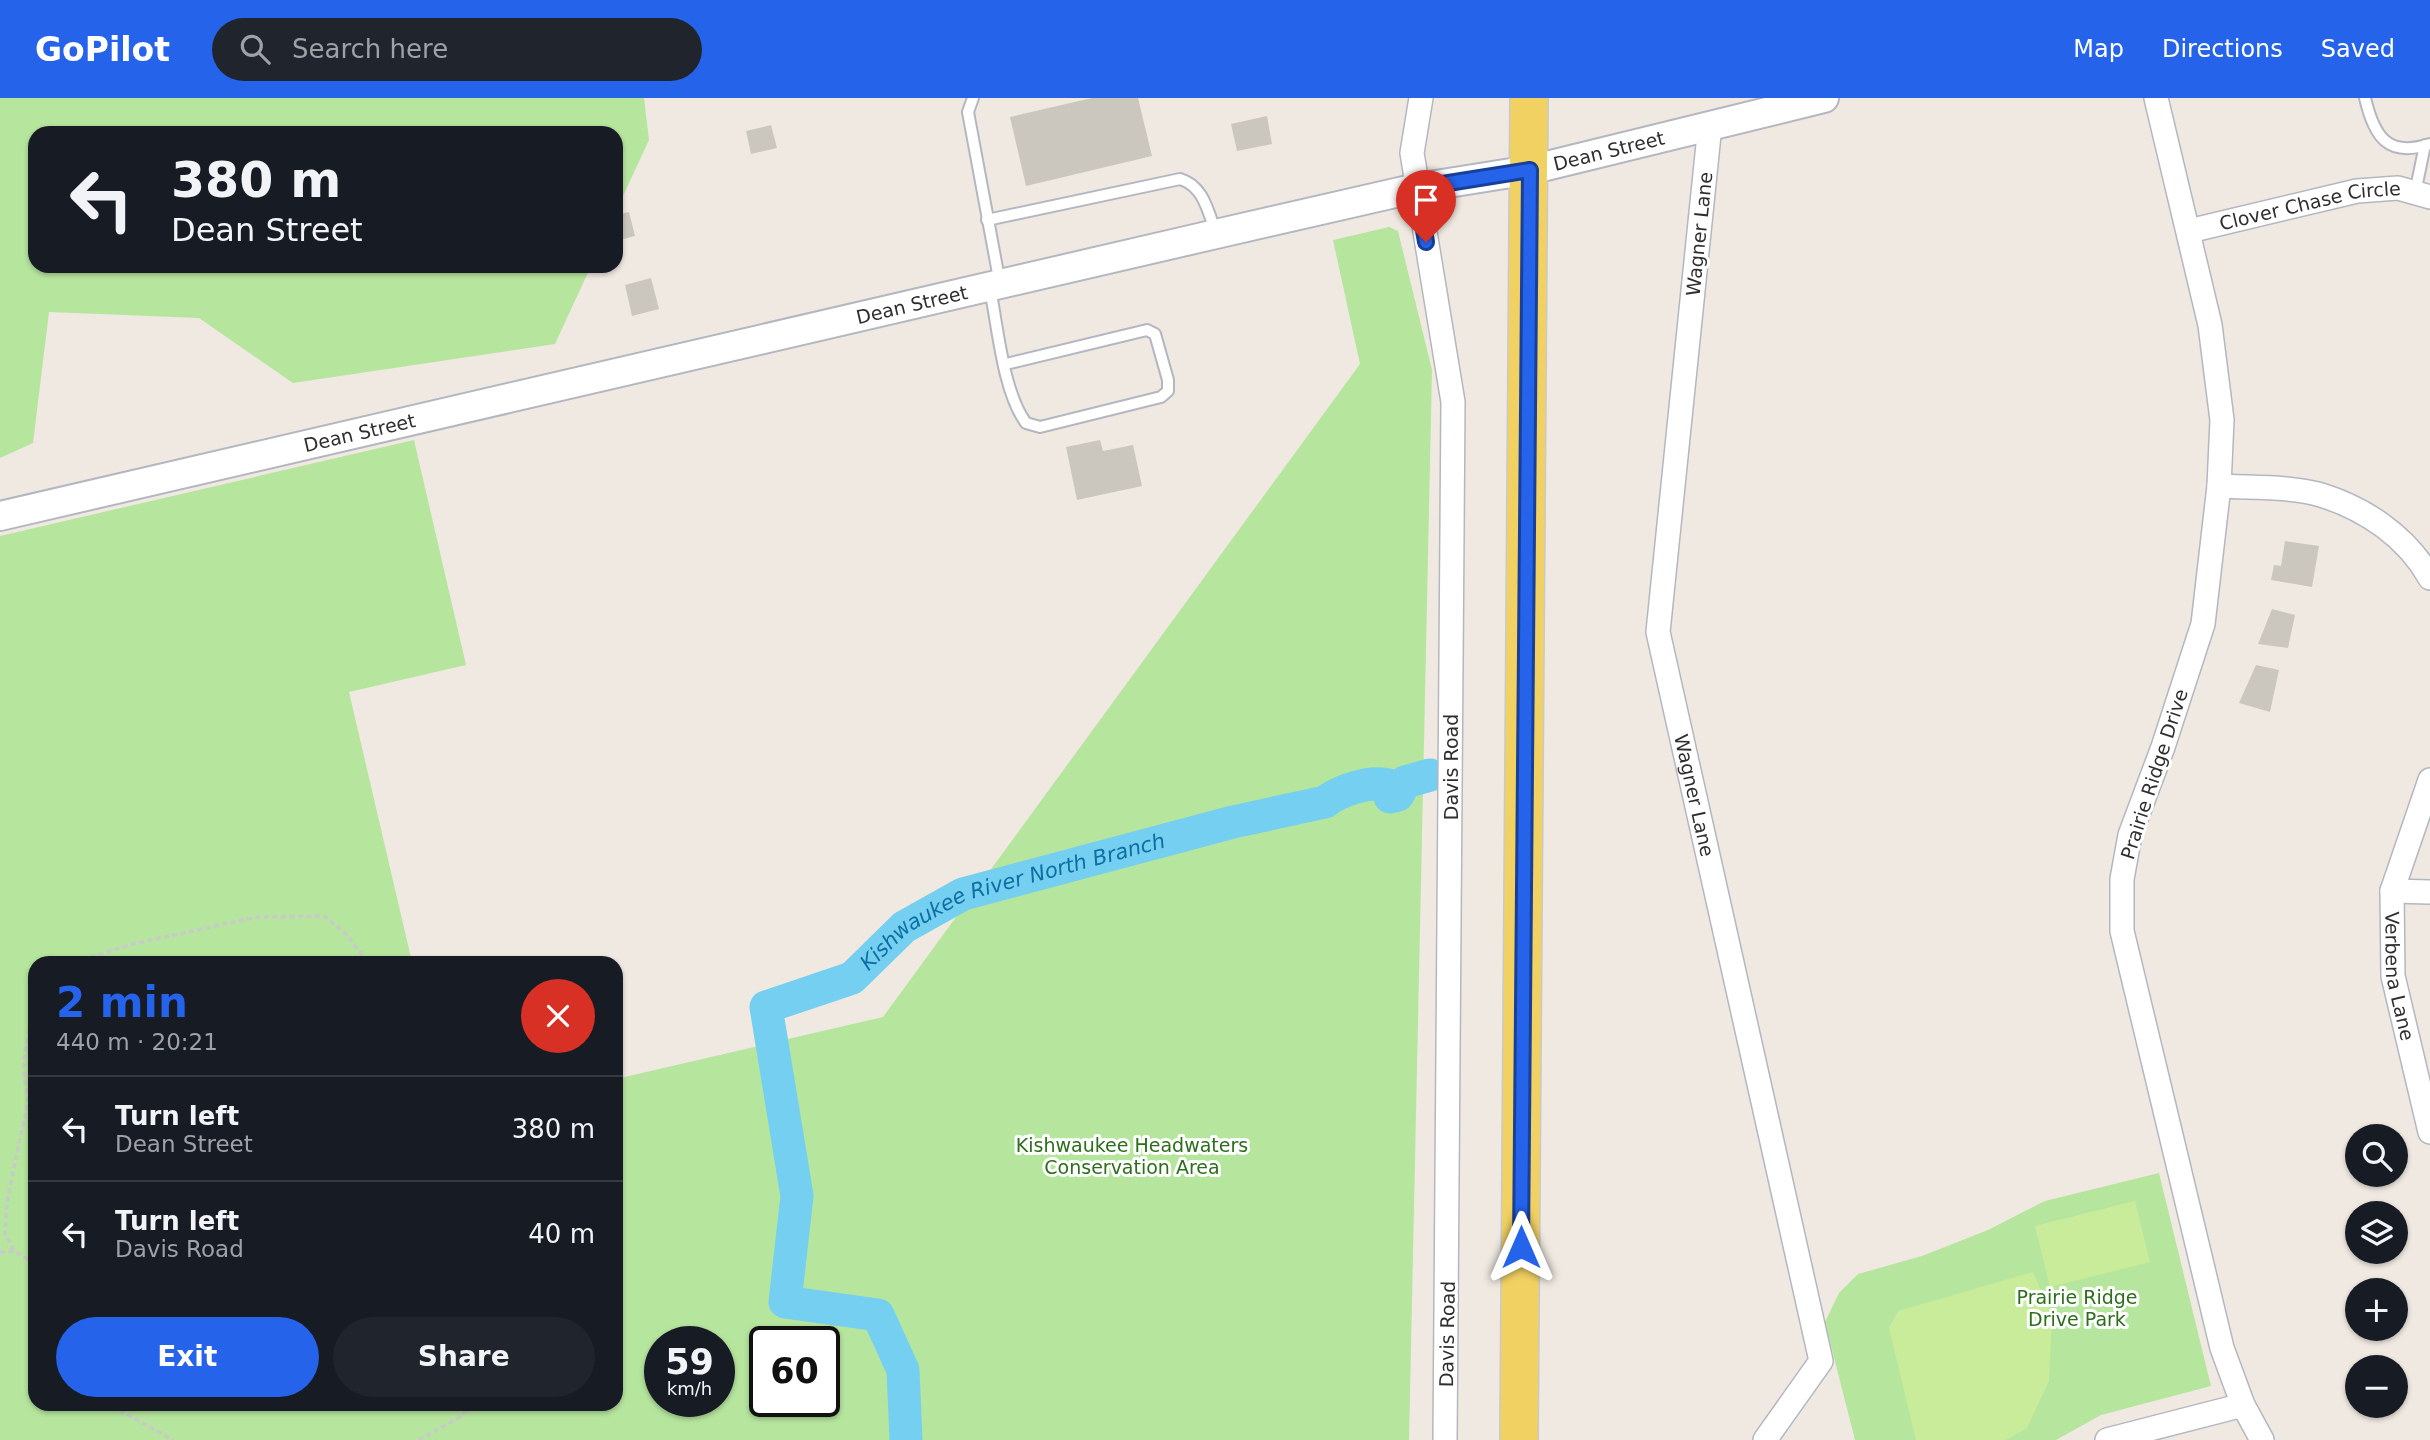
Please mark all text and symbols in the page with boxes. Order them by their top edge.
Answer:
search box [212,18,702,81]
text: GoPilot [35,30,170,69]
icon: search [236,30,274,68]
text: Search here [292,34,448,64]
text: Map [2073,35,2124,63]
text: Directions [2162,35,2283,63]
text: Saved [2321,35,2395,63]
street label: Dean Street [1551,126,1667,175]
text: 380 m [171,152,341,209]
icon: left [56,154,147,245]
pin [1396,170,1456,242]
street label: Wagner Lane [1682,171,1716,297]
street label: Clover Chase Circle [2217,177,2402,234]
icon: arrive [1407,181,1445,219]
text: Dean Street [171,211,363,249]
street label: Dean Street [854,281,970,328]
street label: Dean Street [302,409,417,456]
street label: Prairie Ridge Drive [2116,686,2192,862]
street label: Davis Road [1440,714,1462,820]
street label: Wagner Lane [1670,732,1719,859]
water label: Kishwaukee River North Branch [855,829,1168,975]
street label: Verbena Lane [2381,911,2419,1043]
text: 2 min [56,978,188,1027]
button: close [521,979,595,1053]
text: 440 m · 20:21 [56,1029,218,1055]
text: Turn left [115,1101,239,1131]
icon: left [56,1110,94,1148]
text: 380 m [512,1114,595,1144]
map controls [2345,1124,2408,1418]
button: search [2345,1124,2408,1187]
text: Dean Street [115,1131,253,1157]
park label: Kishwaukee Headwaters Conservation Area [1016,1134,1248,1178]
button: layers [2345,1201,2408,1264]
text: Turn left [115,1206,239,1236]
position arrow [1484,1210,1558,1284]
icon: left [56,1215,94,1253]
text: 40 m [528,1219,595,1249]
text: Davis Road [115,1236,244,1262]
button: + [2345,1278,2408,1341]
street label: Davis Road [1435,1281,1459,1387]
park label: Prairie Ridge Drive Park [2017,1286,2137,1330]
button: Exit [56,1317,319,1397]
button: Share [333,1317,595,1397]
speed limit sign: 60 [749,1326,840,1417]
text: 59 [665,1342,714,1382]
button: − [2345,1355,2408,1418]
text: km/h [667,1378,712,1399]

